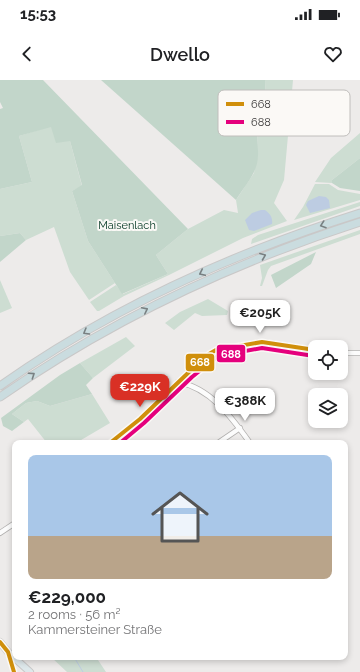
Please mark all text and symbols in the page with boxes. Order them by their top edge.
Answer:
text: 15:53 [20,5,56,23]
icon: back [16,43,38,65]
icon: heart [322,43,344,65]
text: Dwello [150,44,210,65]
legend [218,90,350,136]
text: 668 [251,98,271,111]
text: 688 [251,116,271,129]
park label: Maisenlach [98,219,156,232]
one-way arrow [319,220,326,229]
one-way arrow [259,253,267,261]
one-way arrow [199,268,206,276]
pin: €205K [232,300,288,334]
text: €205K [239,305,281,320]
one-way arrow [141,307,148,314]
one-way arrow [83,327,90,334]
map controls [308,340,348,428]
button: locate [308,340,348,380]
line badge: 688 [216,344,246,363]
text: 688 [221,348,241,361]
line badge: 668 [185,353,215,372]
text: 668 [190,356,210,369]
one-way arrow [28,372,35,380]
pin: €229K [112,374,168,408]
text: €229K [119,379,161,394]
pin: €388K [217,388,273,422]
button: layers [308,388,348,428]
text: €388K [224,393,266,408]
icon: home [144,481,216,553]
text: €229,000 [28,587,106,607]
text: 2 rooms · 56 m² [28,607,120,622]
text: Kammersteiner Straße [28,622,162,637]

